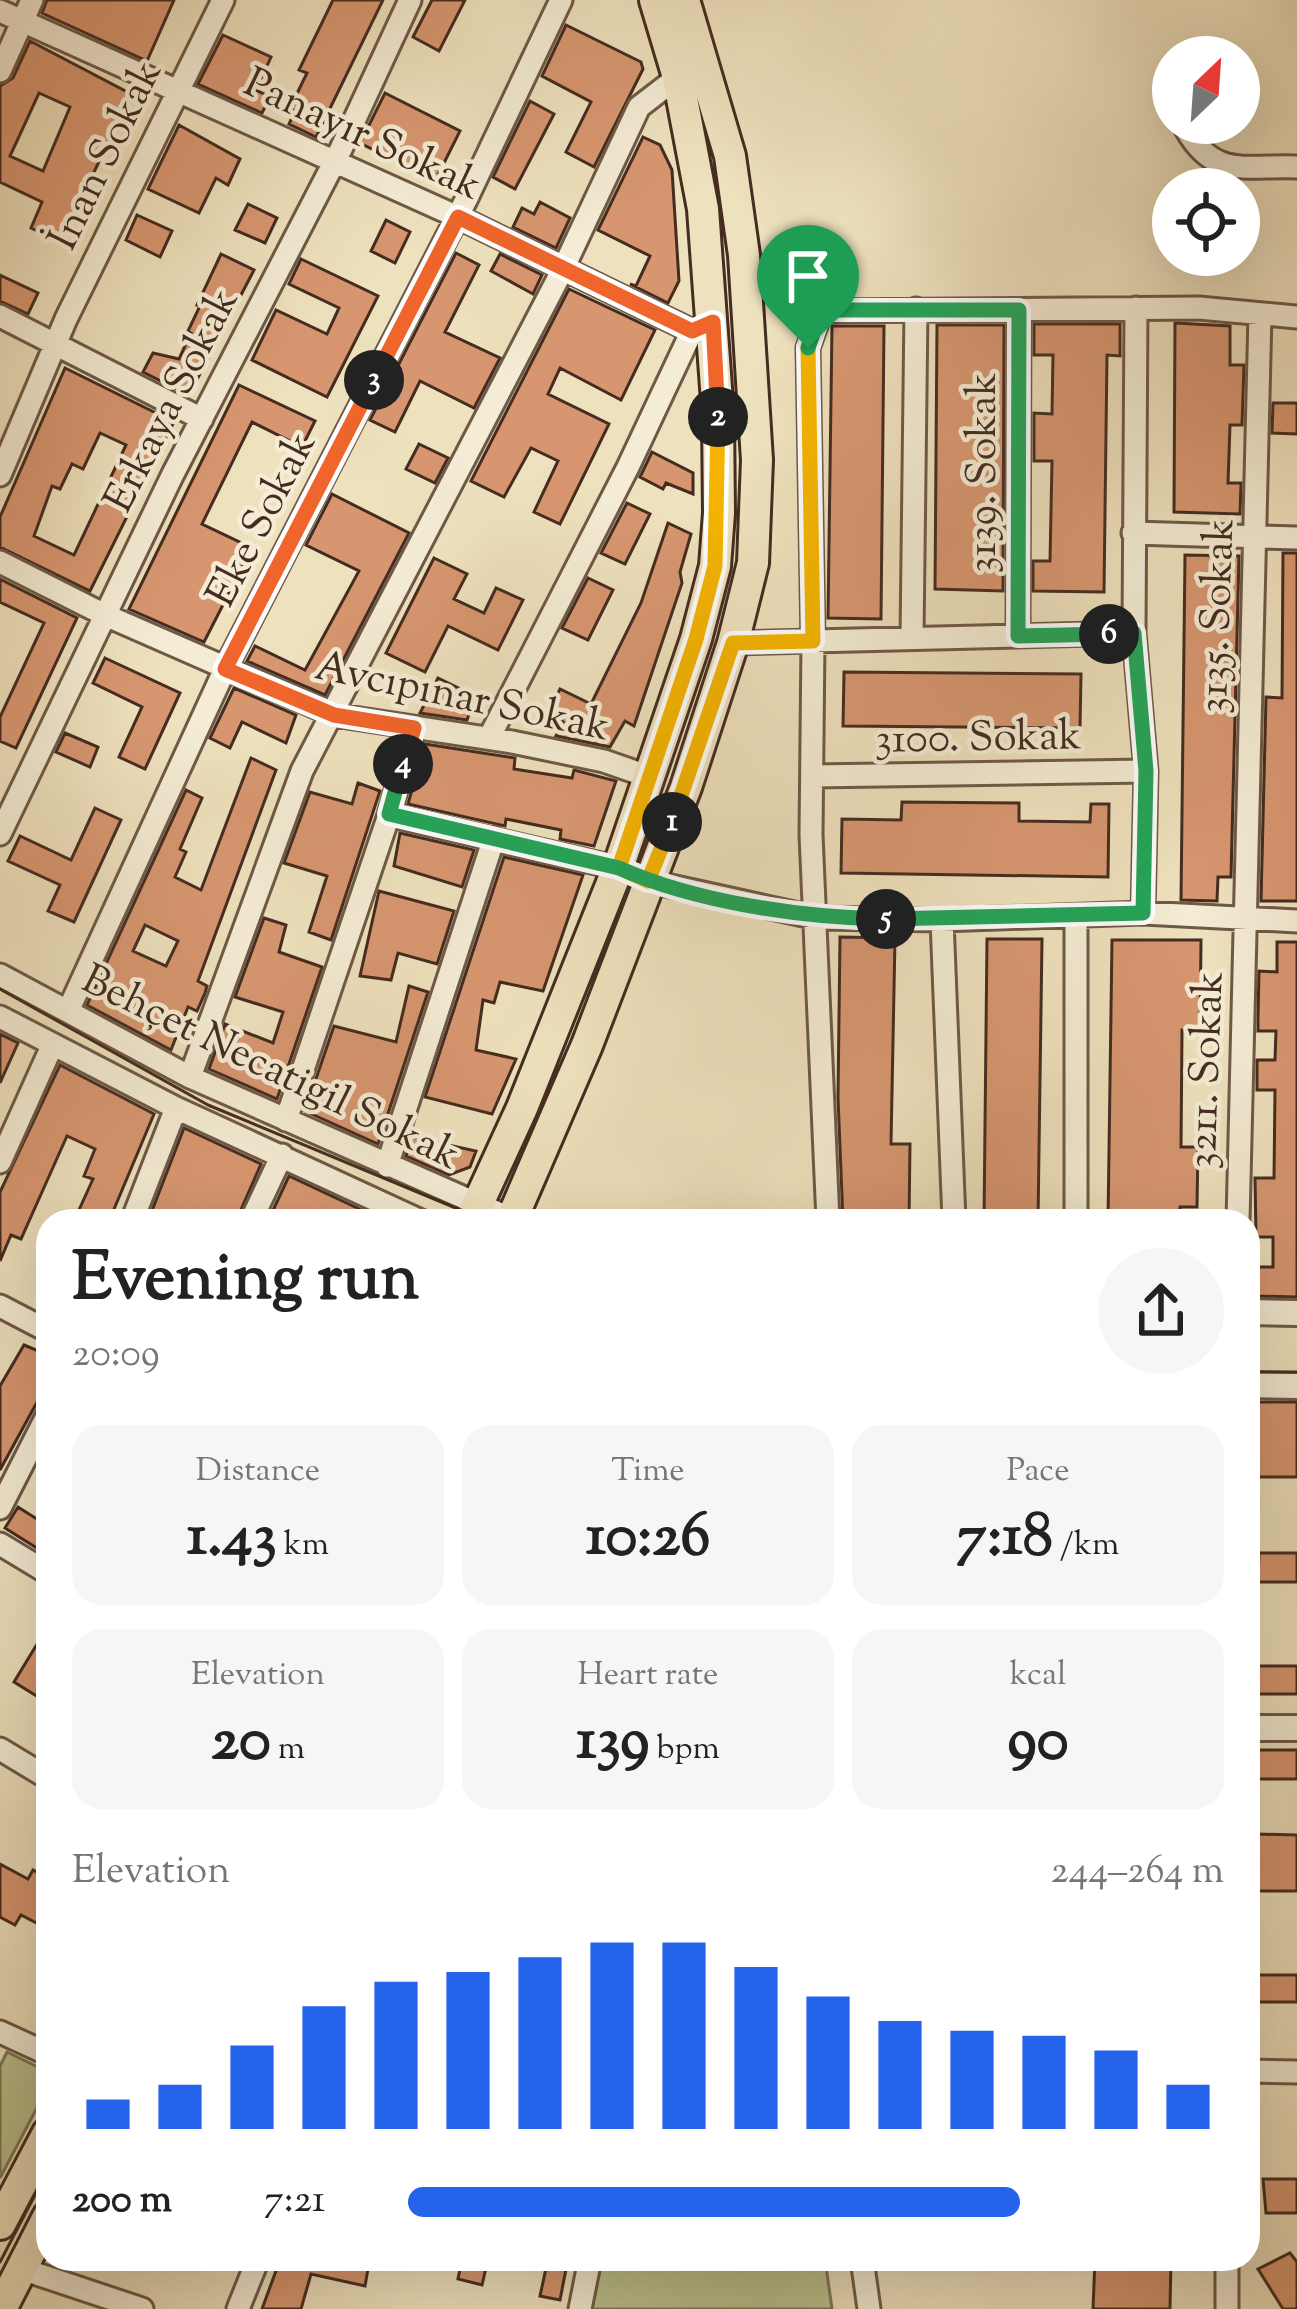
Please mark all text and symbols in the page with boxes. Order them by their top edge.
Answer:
north arrow [1152,36,1260,144]
map controls [1152,36,1260,276]
street label: İnan Sokak [36,51,179,261]
street label: Panayır Sokak [233,55,491,218]
button: locate [1152,168,1260,276]
pin [757,225,859,348]
icon: arrive [775,243,841,309]
street label: Erkaya Sokak [91,279,256,524]
pin: 3 [344,350,404,410]
text: 3 [367,356,381,404]
street label: 3139. Sokak [955,373,1015,573]
pin: 2 [688,387,748,447]
text: 2 [710,393,726,441]
street label: Eke Sokak [194,422,333,618]
street label: 3135. Sokak [1186,518,1252,715]
pin: 6 [1079,604,1139,664]
text: 6 [1101,610,1117,658]
street label: Avcıpınar Sokak [309,638,615,759]
street label: 3100. Sokak [874,708,1082,772]
pin: 4 [373,734,433,794]
text: 4 [395,740,411,788]
pin: 1 [642,792,702,852]
text: 1 [666,798,678,846]
pin: 5 [856,889,916,949]
text: 5 [880,895,892,943]
street label: Behçet Necatigil Sokak [70,952,469,1187]
street label: 3211. Sokak [1175,970,1241,1170]
text: Evening run [72,1235,419,1330]
button: share [1098,1248,1224,1374]
text: 20:09 [72,1328,160,1384]
text: Distance [196,1448,320,1496]
text: Time [611,1448,685,1496]
text: Pace [1006,1448,1070,1496]
text: 1.43 [187,1496,277,1583]
text: 10:26 [586,1496,710,1583]
text: 7:18 [957,1496,1053,1583]
text: km [277,1522,329,1570]
text: /km [1053,1522,1119,1570]
text: Elevation [191,1652,325,1700]
text: Heart rate [578,1652,718,1700]
text: kcal [1010,1652,1066,1700]
text: 20 [211,1700,271,1787]
text: 139 [576,1700,649,1787]
text: 90 [1008,1700,1068,1787]
text: m [271,1726,305,1774]
text: bpm [649,1726,720,1774]
text: Elevation [72,1845,230,1901]
text: 244–264 m [1051,1845,1224,1901]
text: 200 m [72,2174,172,2230]
text: 7:21 [264,2174,325,2230]

